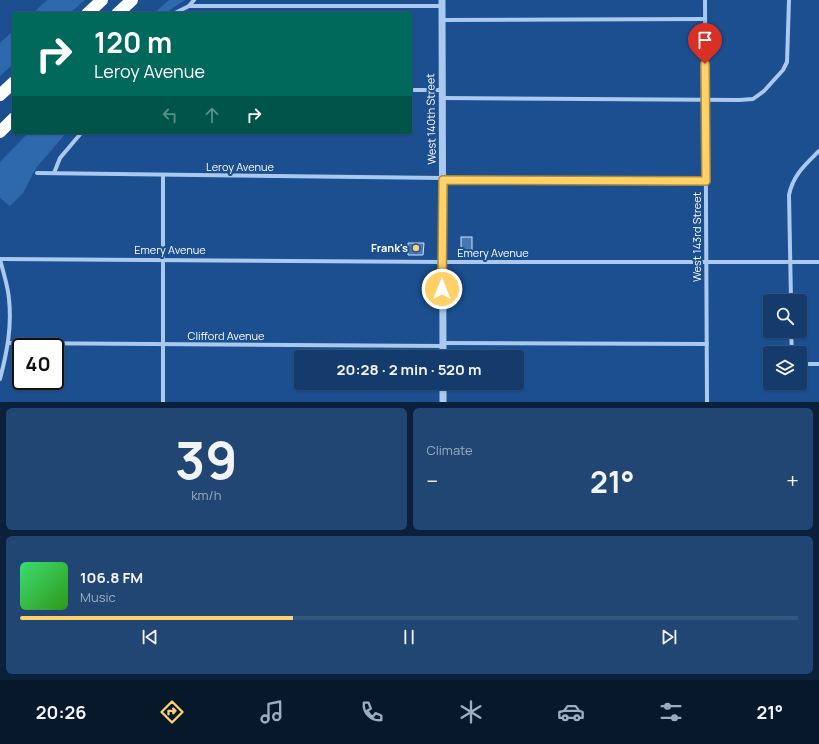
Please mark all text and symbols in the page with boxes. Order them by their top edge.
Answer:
text: 120 m [94,23,172,61]
pin [688,23,722,64]
icon: right [28,28,80,80]
icon: arrive [694,29,716,51]
text: Leroy Avenue [94,59,205,83]
street label: West 140th Street [422,73,439,165]
icon: left [159,104,181,126]
icon: ahead [201,104,223,126]
icon: right [243,104,265,126]
street label: Leroy Avenue [206,159,274,174]
street label: West 143rd Street [689,192,704,282]
place label: Frank's [371,240,408,255]
street label: Emery Avenue [134,242,206,257]
marker: Frank's [411,243,421,253]
street label: Emery Avenue [457,245,529,260]
position arrow [421,268,463,310]
map controls [763,294,807,390]
button: search [763,294,807,338]
street label: Clifford Avenue [188,328,265,343]
speed limit sign: 40 [12,338,64,390]
button: layers [763,346,807,390]
text: 20:28 · 2 min · 520 m [337,359,481,380]
text: 39 [175,424,238,495]
text: Climate [427,441,473,459]
text: 21° [590,461,635,502]
text: − [427,466,438,496]
text: + [786,466,799,496]
text: km/h [191,486,221,504]
text: 106.8 FM [80,567,143,588]
text: Music [80,588,116,606]
icon: previous [139,626,161,648]
icon: pause [398,626,420,648]
icon: next [658,626,680,648]
icon: directions [158,698,186,726]
icon: music [258,698,286,726]
icon: phone [358,698,386,726]
icon: climate [457,698,485,726]
icon: car [557,698,585,726]
icon: filters [657,698,685,726]
text: 20:26 [36,700,86,724]
text: 21° [756,700,783,724]

